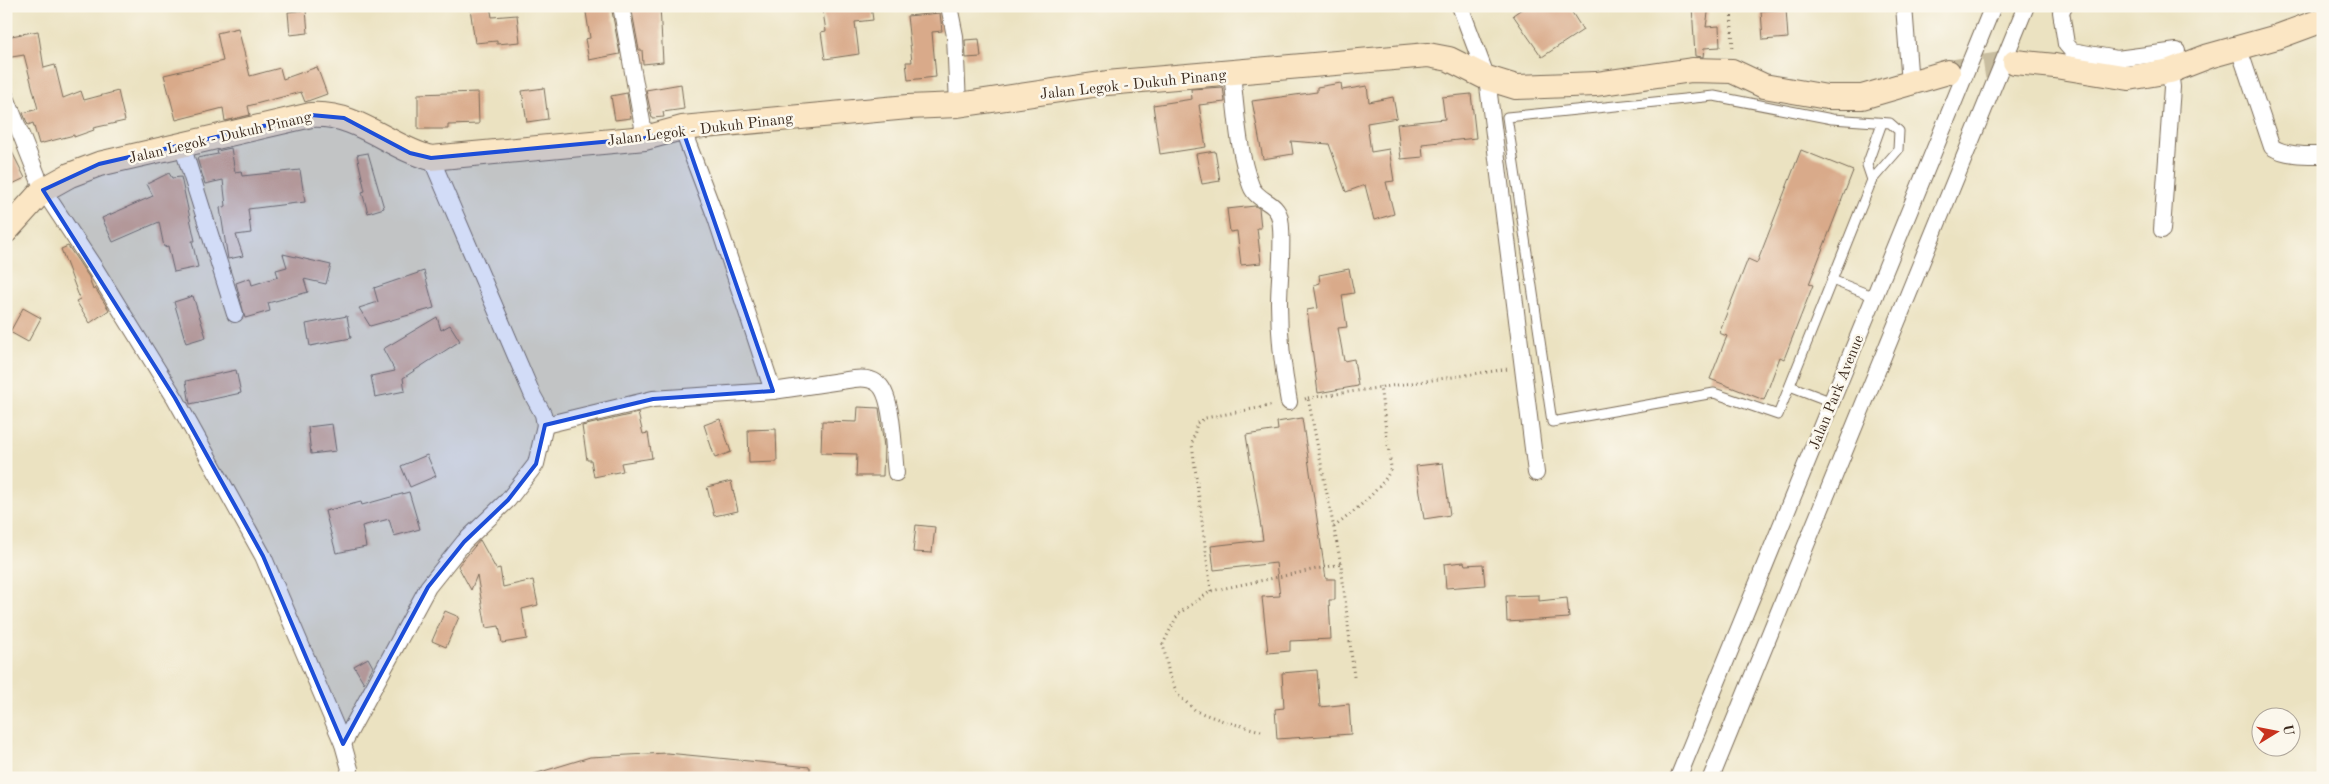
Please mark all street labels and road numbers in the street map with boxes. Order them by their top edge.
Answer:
street label: Jalan Legok - Dukuh Pinang [1039,68,1227,103]
street label: Jalan Legok - Dukuh Pinang [127,110,313,167]
street label: Jalan Legok - Dukuh Pinang [606,112,794,149]
street label: Jalan Park Avenue [1808,333,1867,452]

